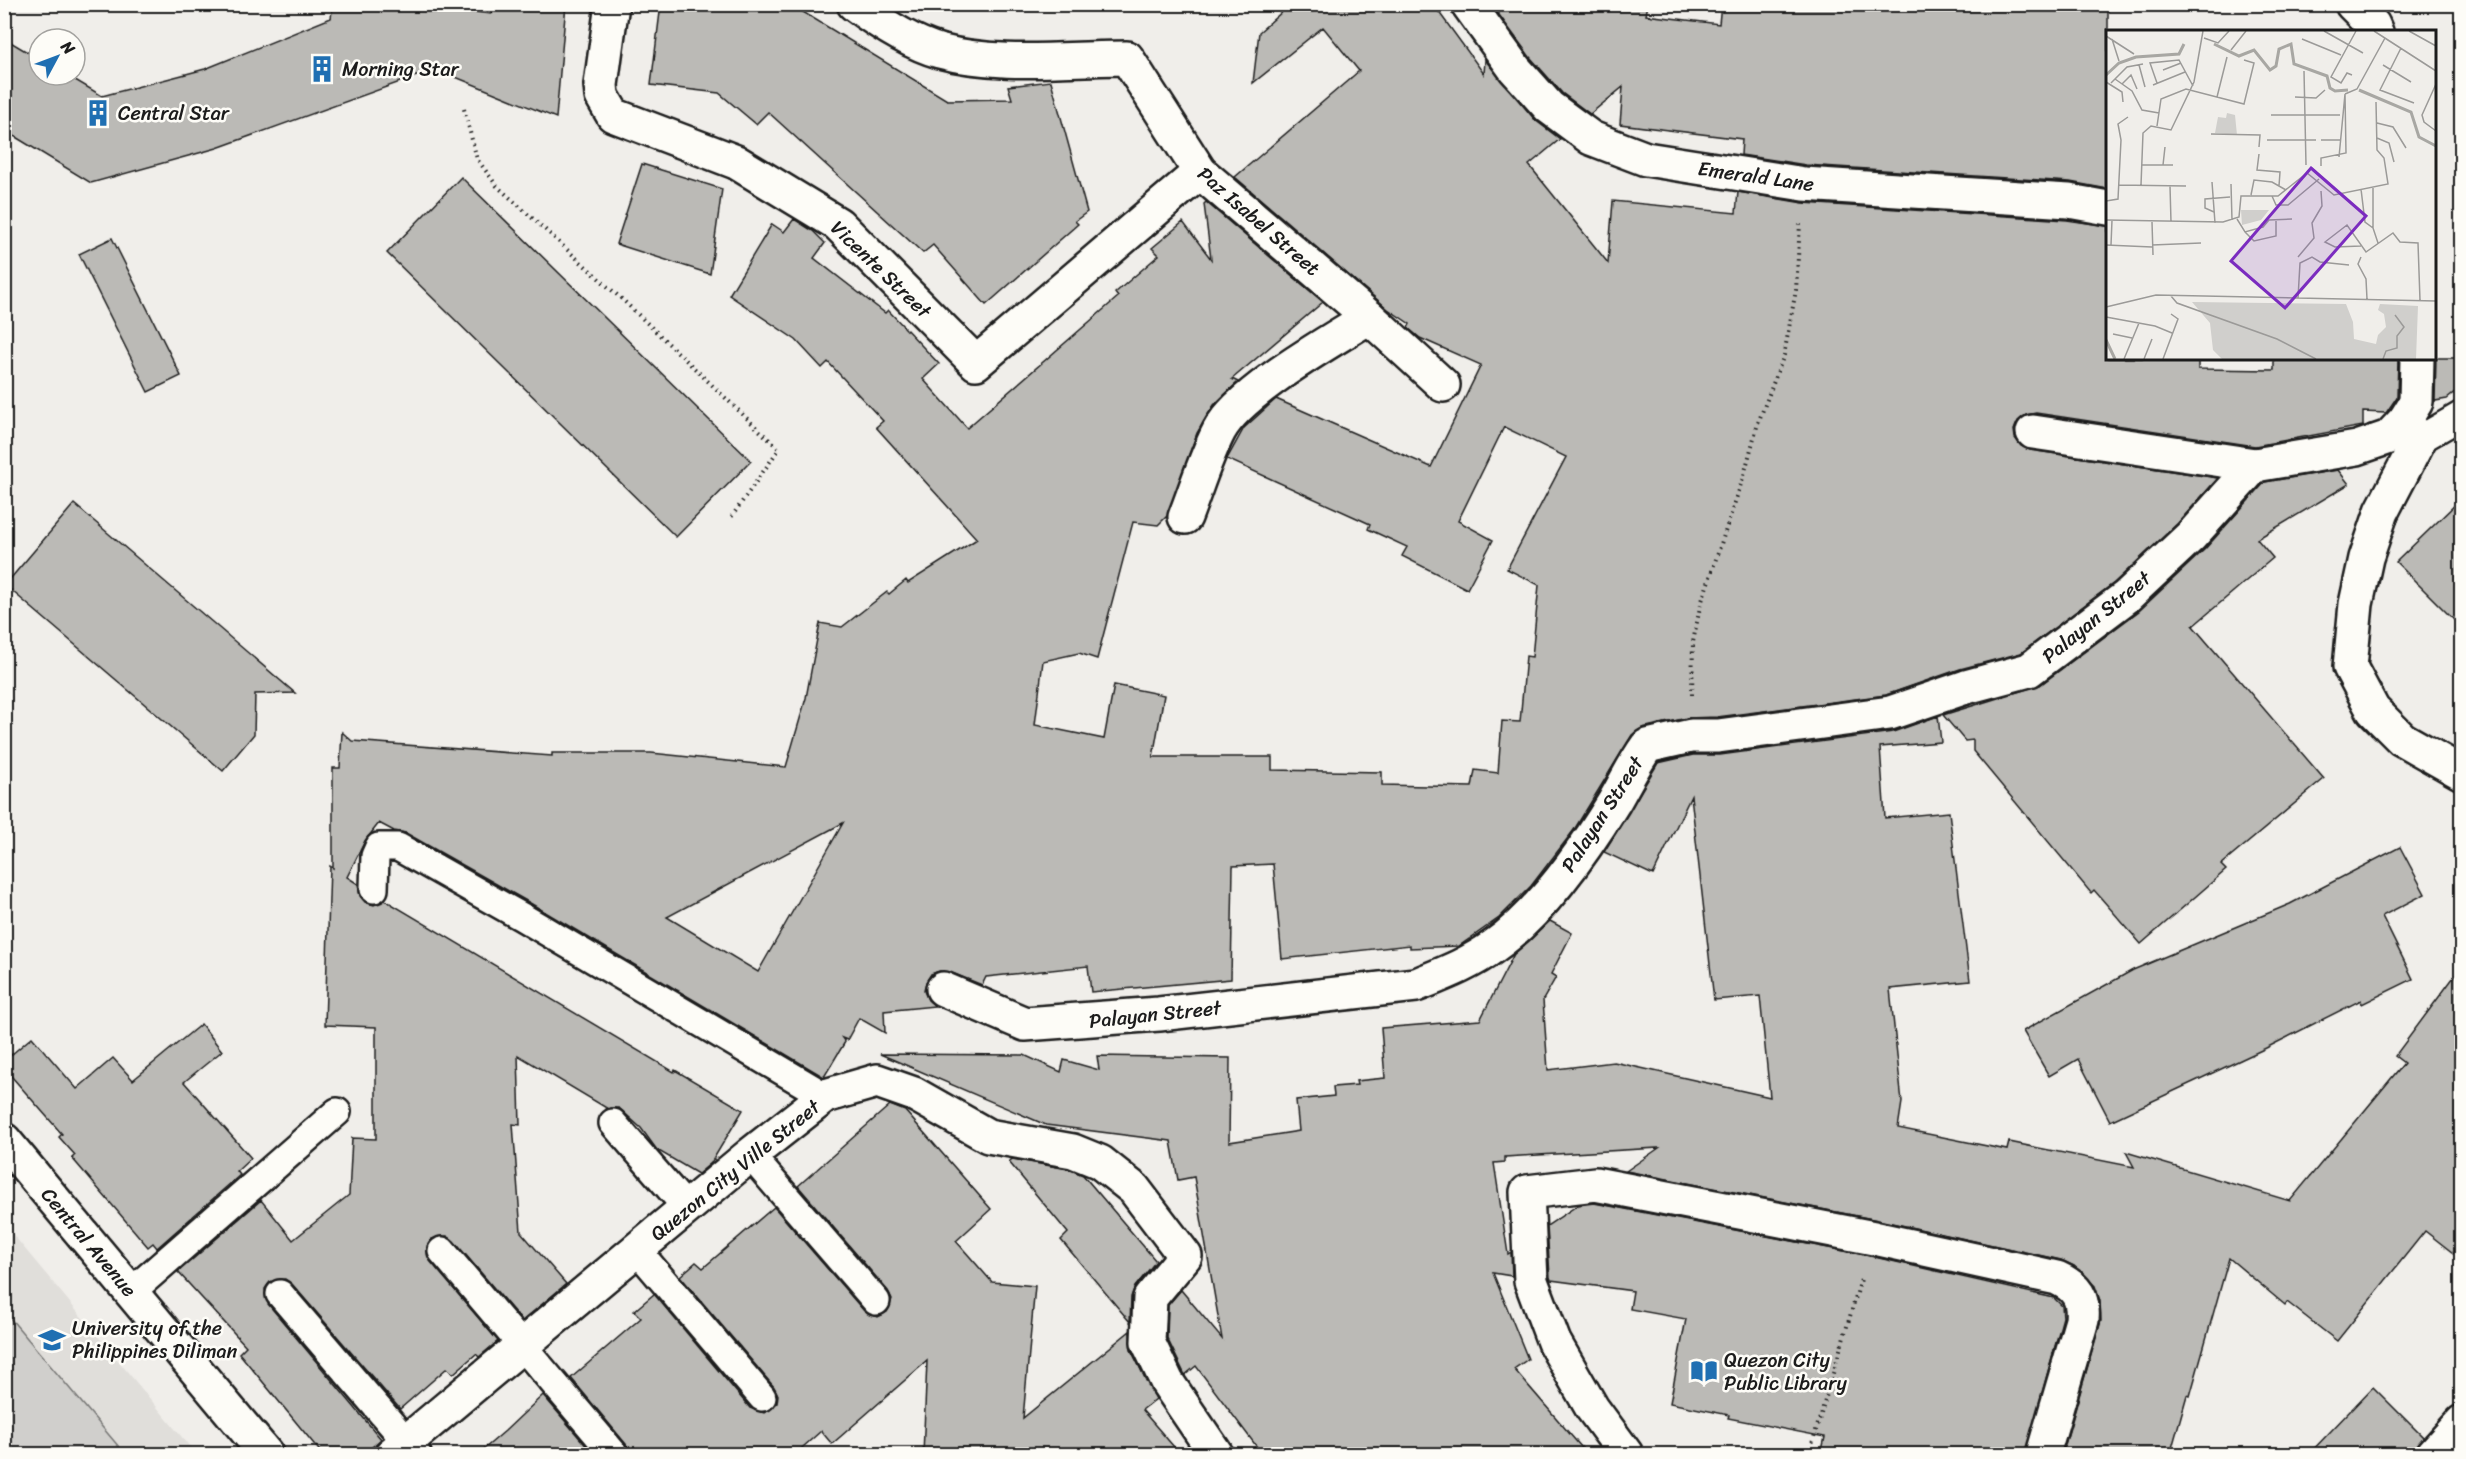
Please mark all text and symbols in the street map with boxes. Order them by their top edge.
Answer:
north arrow [27,27,87,87]
inset map [2106,30,2436,360]
text: N [53,33,83,62]
place label: Morning Star [342,52,459,87]
building icon: Morning Star [307,54,337,84]
place label: Central Star [118,96,230,131]
building icon: Central Star [83,98,113,128]
street label: Emerald Lane [1696,151,1816,202]
street label: Paz Isabel Street [1189,158,1328,285]
street label: Vicente Street [822,212,940,328]
street label: Palayan Street [2034,562,2160,673]
street label: Palayan Street [1552,748,1654,879]
street label: Palayan Street [1087,990,1224,1039]
street label: Quezon City Ville Street [642,1090,829,1250]
street label: Central Avenue [32,1179,146,1305]
place label: University of the Philippines Diliman [72,1311,238,1369]
school or university icon: University of the Philippines Diliman [37,1325,67,1355]
place label: Quezon City Public Library [1724,1343,1847,1401]
library icon: Quezon City Public Library [1689,1356,1719,1386]

